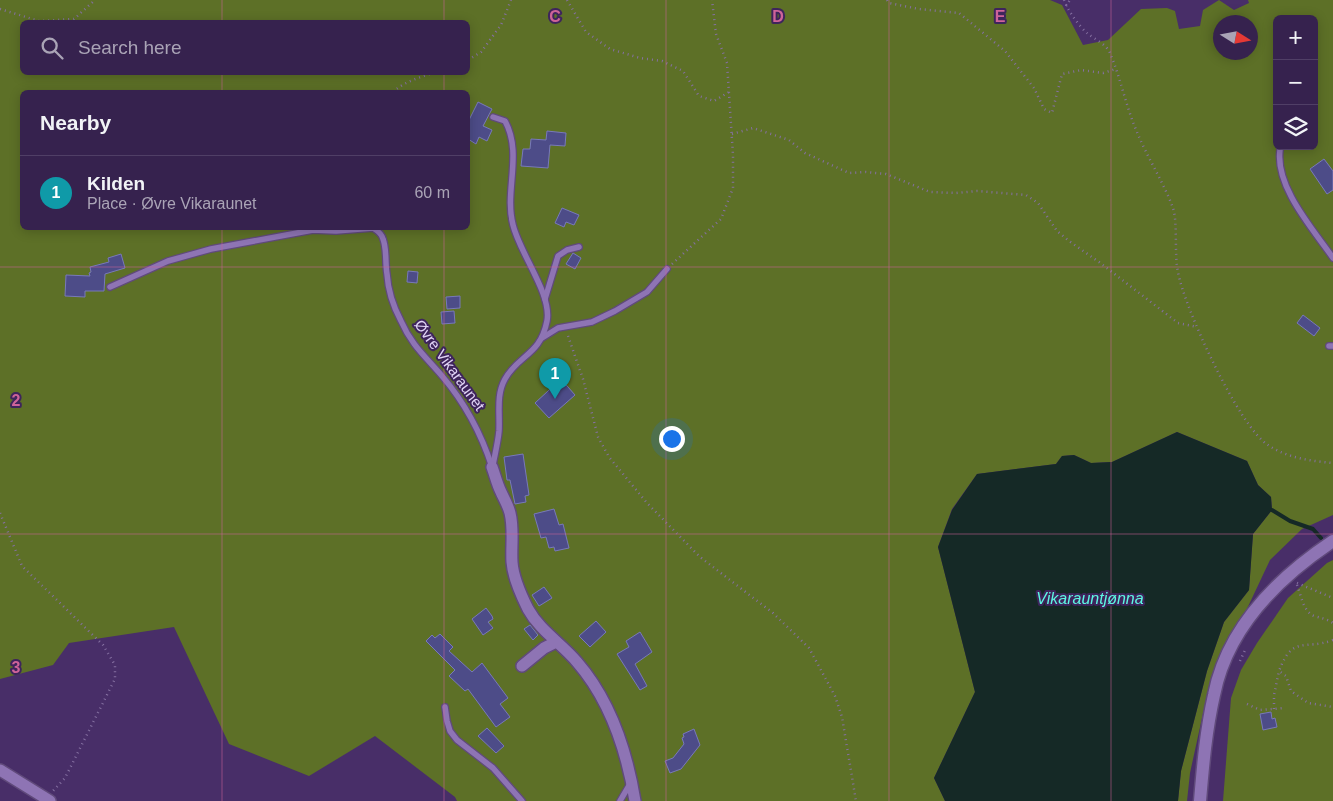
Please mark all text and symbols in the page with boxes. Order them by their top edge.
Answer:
text: C [549,8,561,25]
text: D [772,8,784,25]
text: E [995,8,1006,25]
north arrow [1213,15,1258,60]
map controls [1273,15,1318,150]
button: + [1273,15,1318,60]
search box [20,20,470,75]
icon: search [38,34,66,62]
text: Search here [78,37,182,58]
button: − [1273,60,1318,105]
button: layers [1273,105,1318,150]
text: Nearby [40,111,111,134]
text: Kilden [87,173,145,194]
text: 1 [52,184,60,201]
text: 60 m [414,184,450,201]
text: Place · Øvre Vikaraunet [87,195,257,212]
street label: Øvre Vikaraunet [411,316,489,414]
pin: 1 [539,358,571,399]
text: 2 [12,392,21,409]
your location [659,426,685,452]
water label: Vikarauntjønna [1036,590,1144,607]
text: 3 [12,659,21,676]

